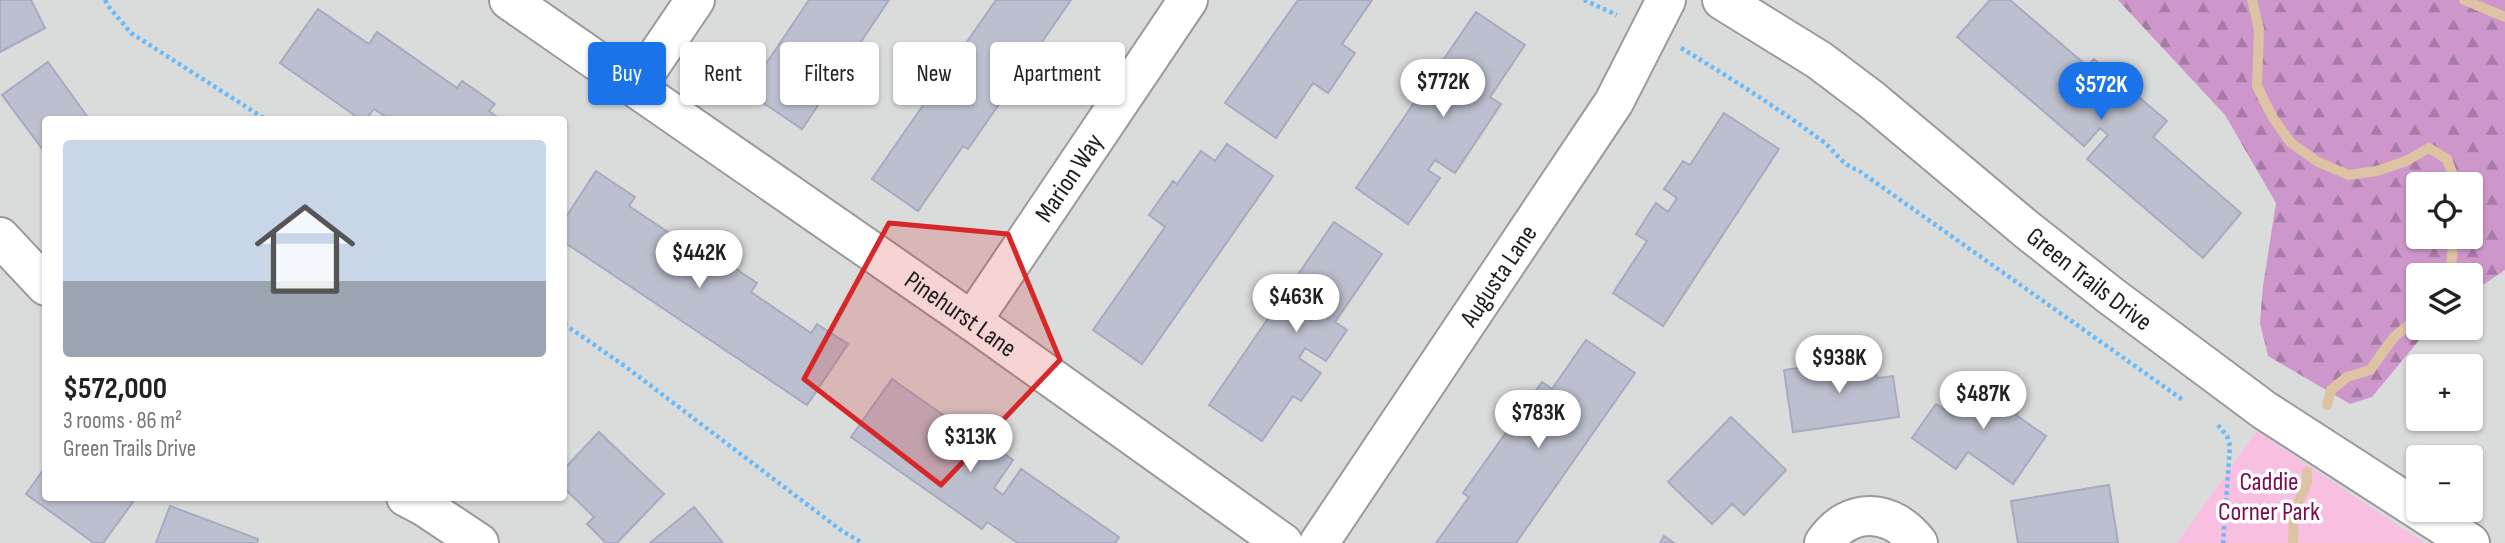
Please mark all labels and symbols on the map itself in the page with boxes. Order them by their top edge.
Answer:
pin: $772K [1394,60,1492,119]
pin: $572K [2052,62,2150,122]
street label: Marion Way [1029,128,1111,228]
street label: Augusta Lane [1454,219,1544,334]
street label: Green Trails Drive [2020,221,2158,338]
pin: $442K [650,230,748,290]
street label: Pinehurst Lane [898,265,1022,365]
pin: $463K [1247,274,1345,334]
pin: $938K [1790,336,1888,395]
pin: $487K [1934,372,2032,431]
pin: $783K [1489,391,1587,450]
pin: $313K [921,414,1019,474]
park label: Caddie Corner Park [2218,467,2320,528]

